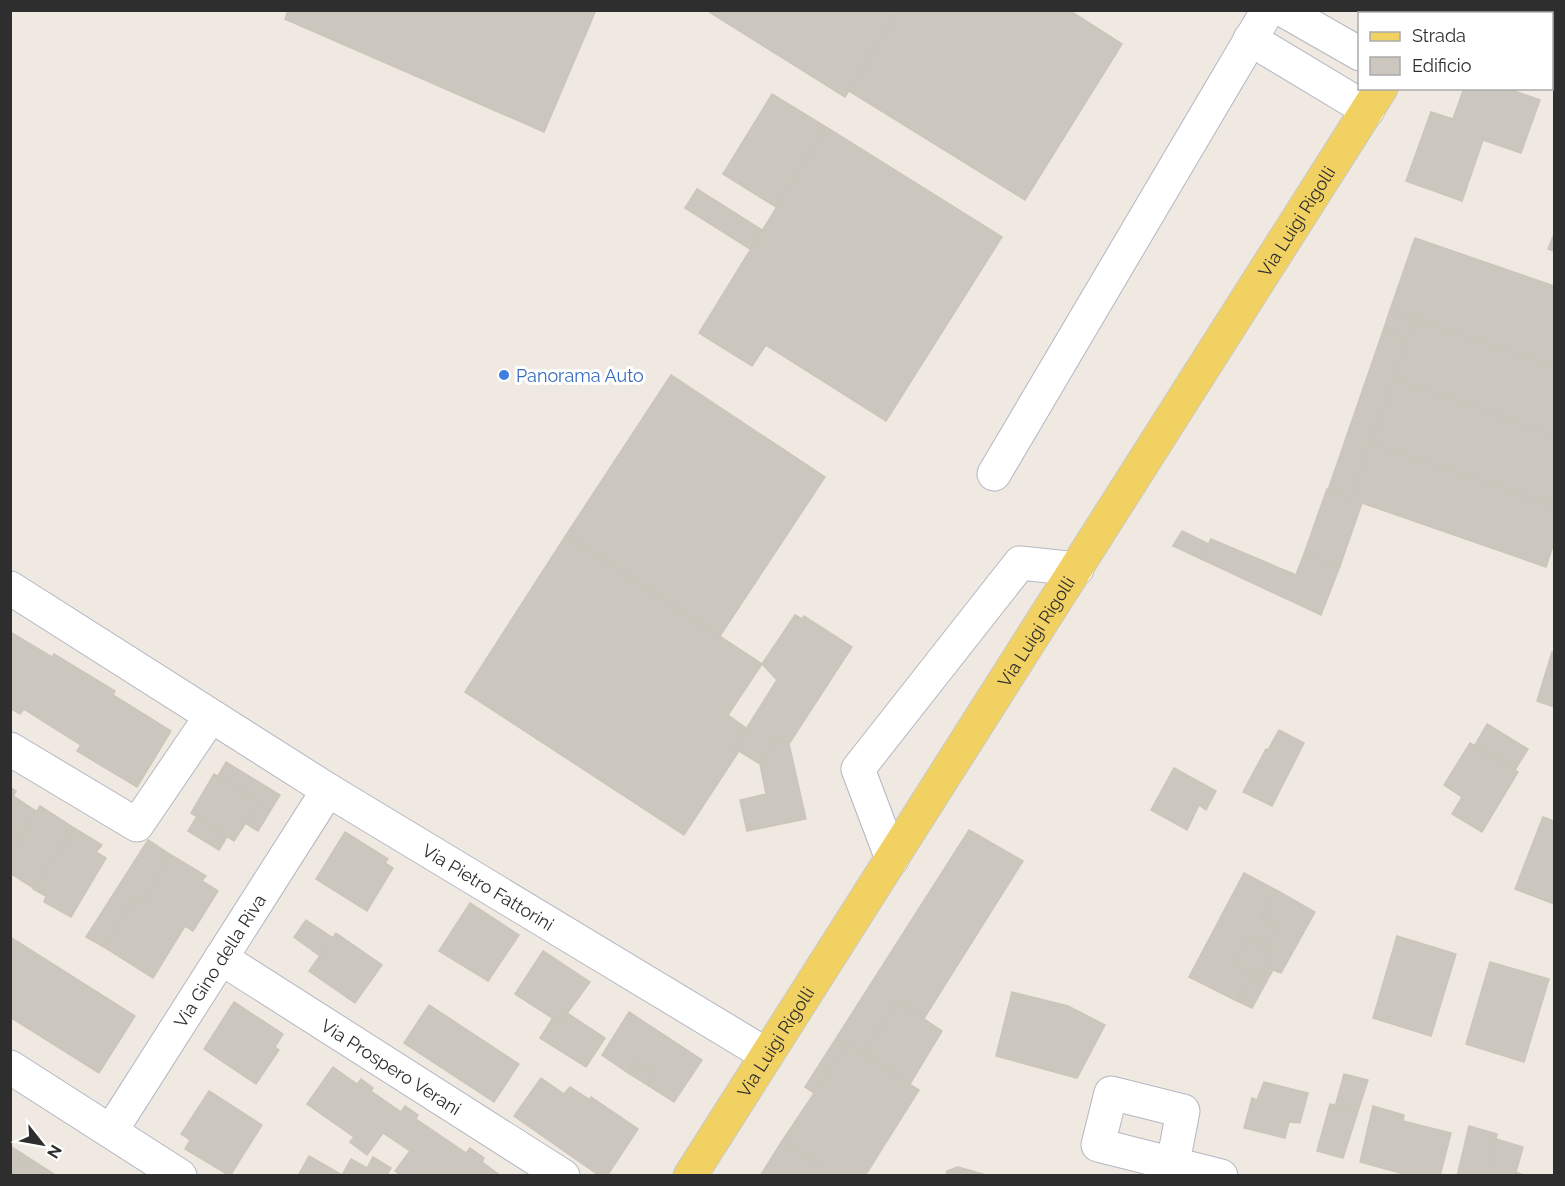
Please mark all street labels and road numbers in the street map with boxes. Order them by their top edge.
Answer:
street label: Via Luigi Rigolli [1254,162,1339,280]
street label: Via Luigi Rigolli [993,572,1079,691]
street label: Via Pietro Fattorini [419,839,558,935]
street label: Via Gino della Riva [169,890,270,1031]
street label: Via Luigi Rigolli [732,983,818,1101]
street label: Via Prospero Verani [317,1014,465,1119]

